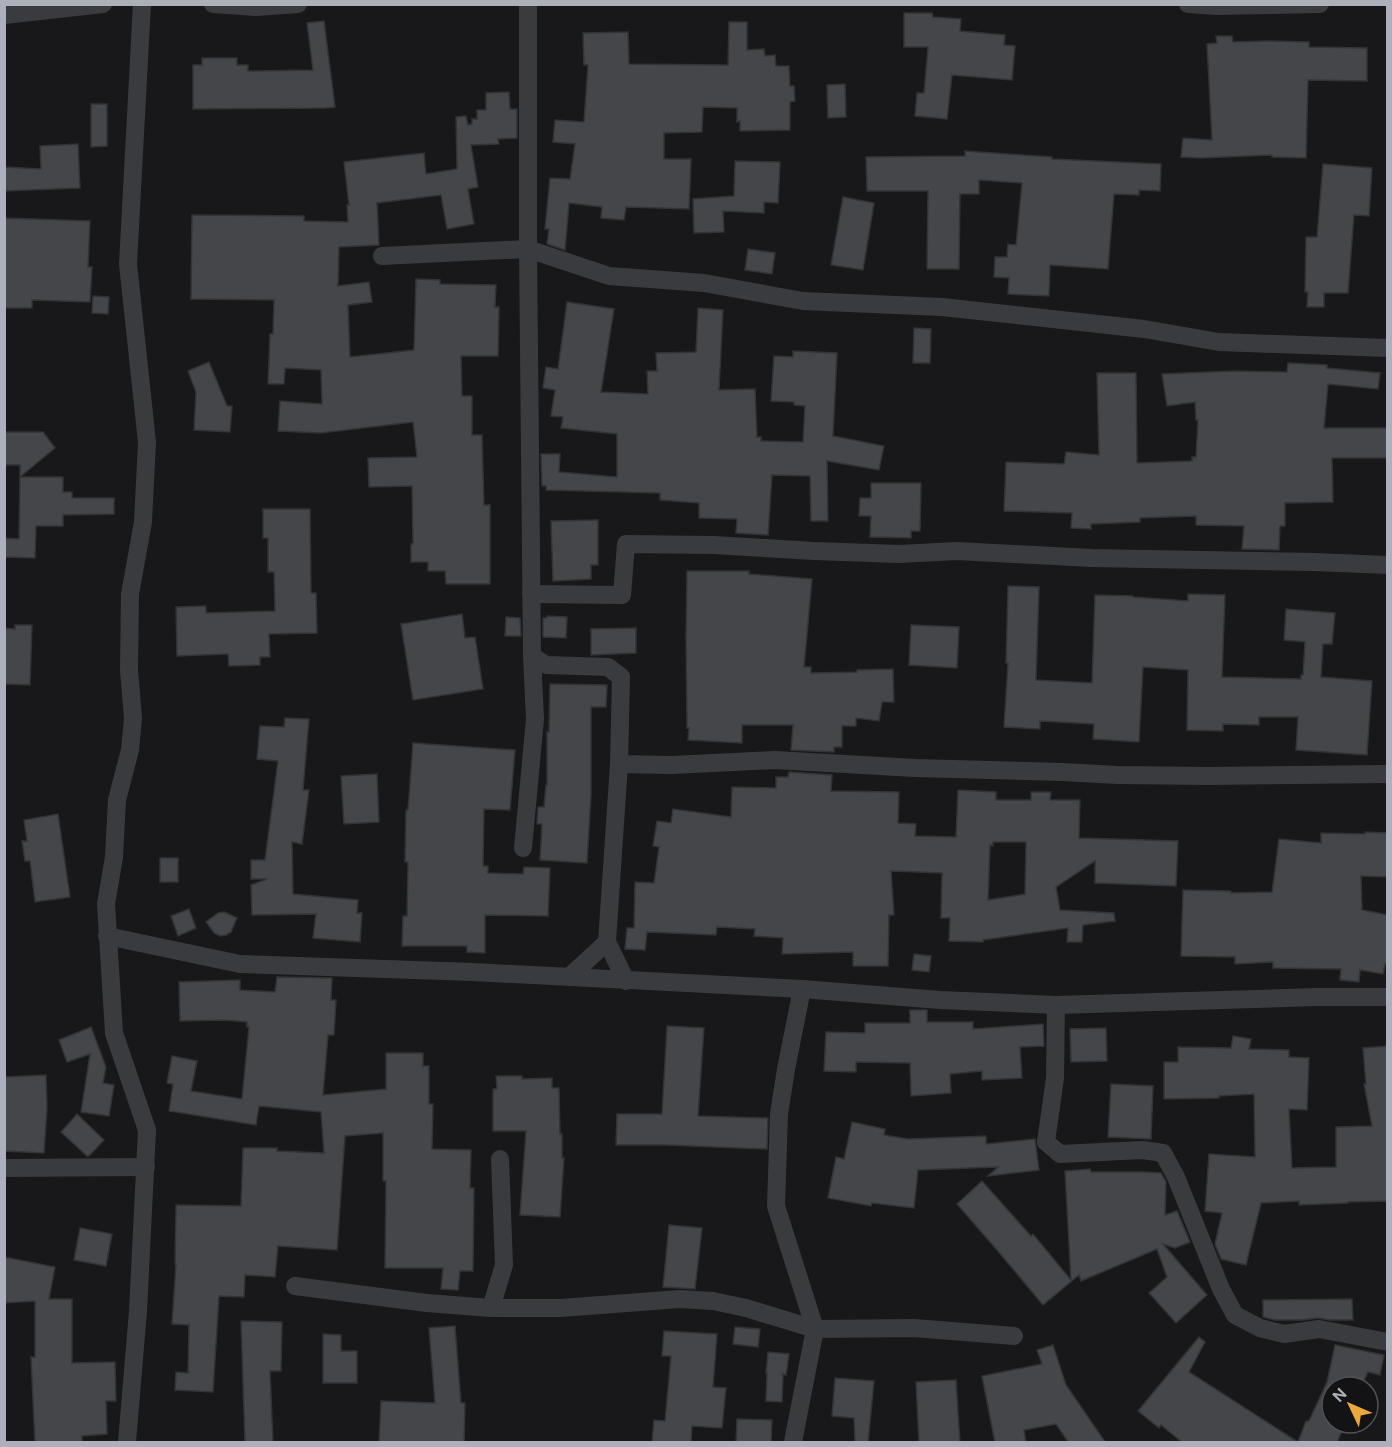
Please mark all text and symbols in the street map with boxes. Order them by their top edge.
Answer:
north arrow [1320,1375,1380,1435]
text: N [1328,1383,1351,1406]

